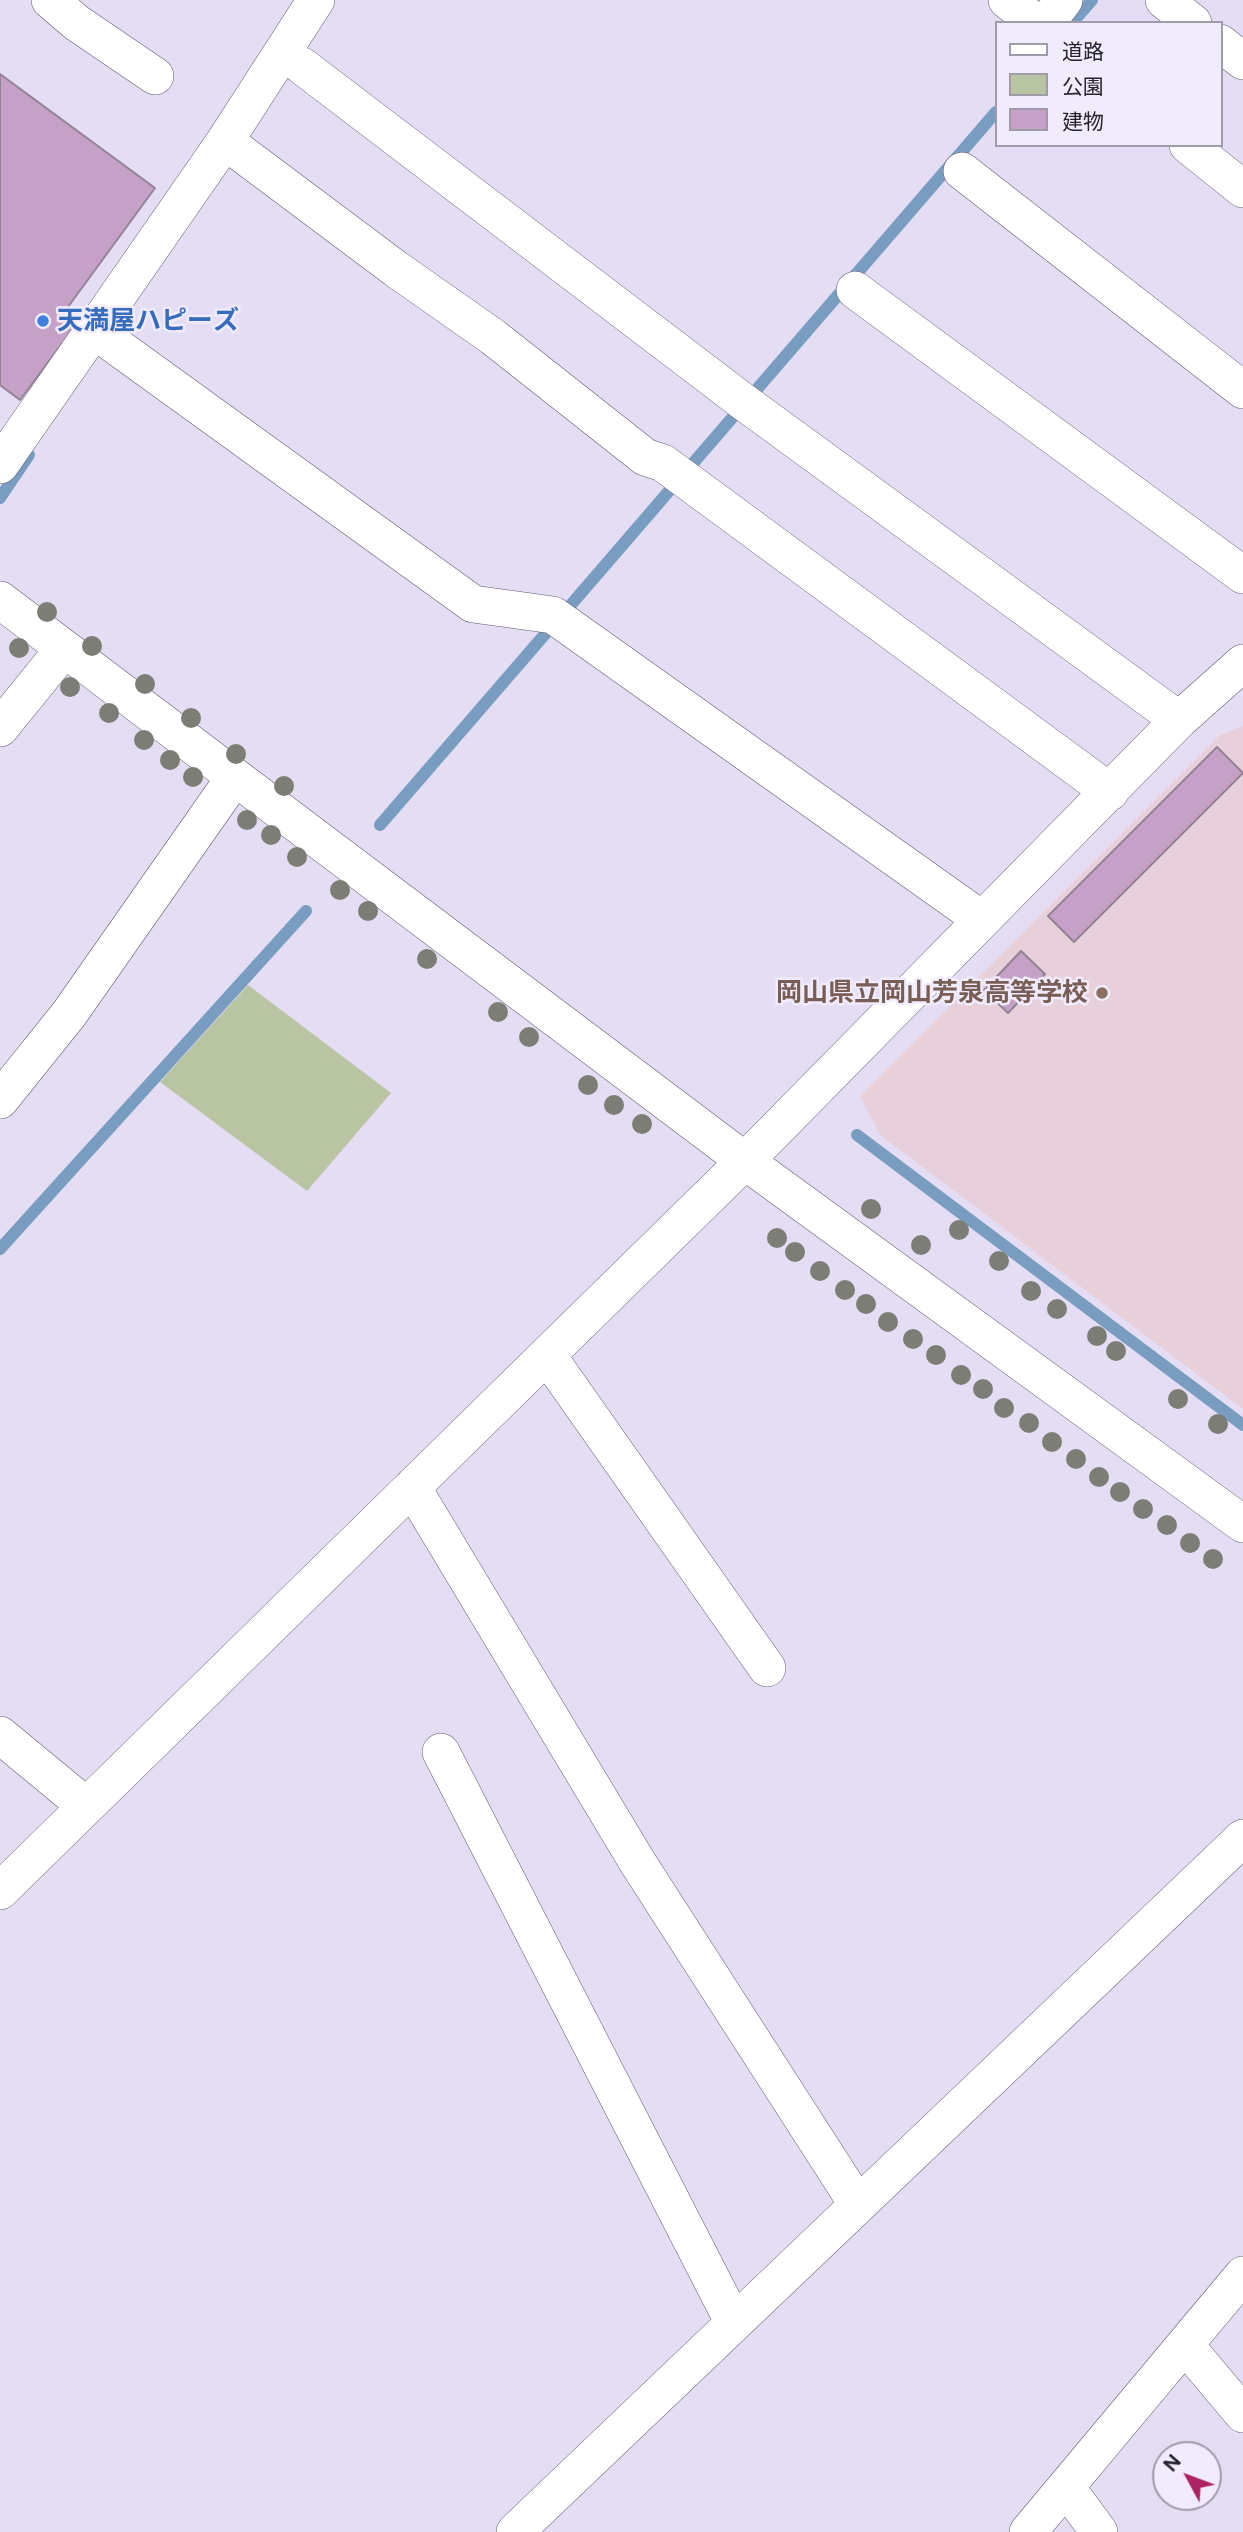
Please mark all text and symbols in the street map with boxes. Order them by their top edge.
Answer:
legend [995,21,1222,147]
text: 道路 [1062,39,1104,64]
text: 公園 [1062,74,1104,99]
text: 建物 [1062,109,1104,134]
place label: 天満屋ハピーズ [57,305,239,337]
marker: 天満屋ハピーズ [35,313,51,329]
place label: 岡山県立岡山芳泉高等学校 [776,977,1088,1009]
marker: 岡山県立岡山芳泉高等学校 [1094,985,1110,1001]
north arrow [1152,2441,1222,2511]
text: N [1159,2450,1186,2476]

